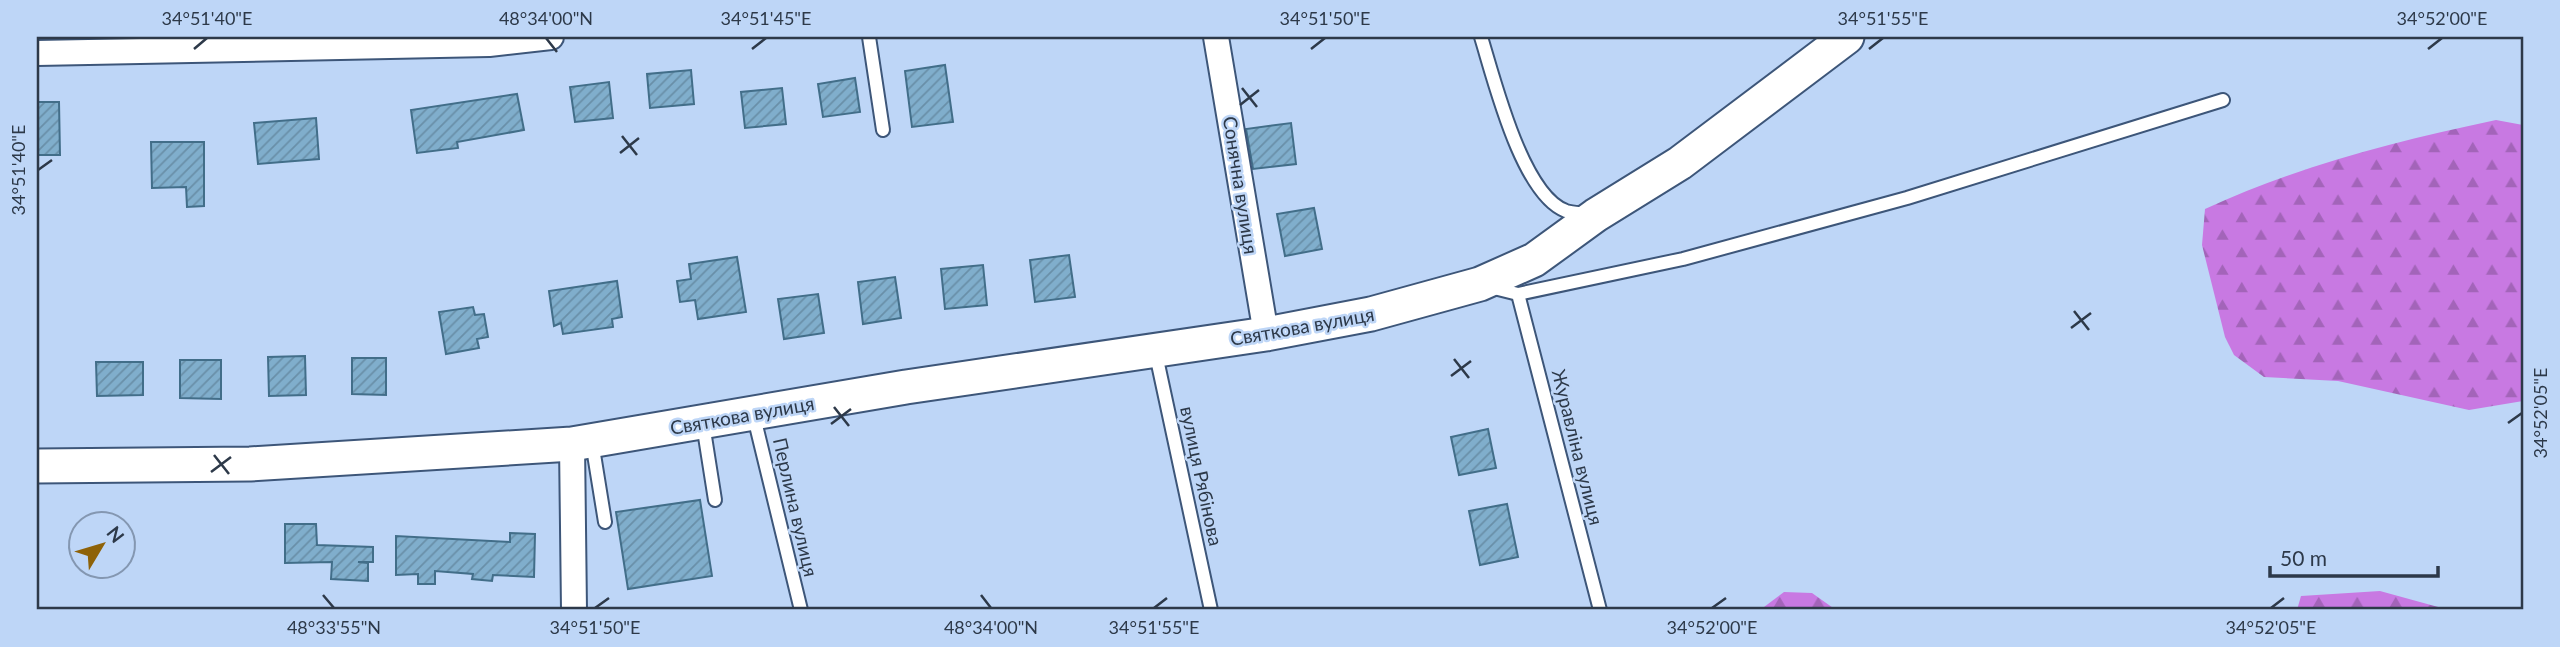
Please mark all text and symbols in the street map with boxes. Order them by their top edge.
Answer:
text: 34°51'40"E [162,7,252,29]
text: 48°34'00"N [499,7,593,29]
text: 34°51'45"E [721,7,811,29]
text: 34°51'50"E [1280,7,1370,29]
text: 34°51'55"E [1838,7,1928,29]
text: 34°52'00"E [2397,7,2487,29]
street label: Сонячна вулиця [1219,114,1263,256]
text: 34°51'40"E [7,125,29,215]
street label: Святкова вулиця [1228,302,1376,350]
street label: Журавліна вулиця [1548,367,1608,527]
text: 34°52'05"E [2529,368,2551,458]
street label: Святкова вулиця [668,391,816,439]
street label: вулиця Рябінова [1176,404,1228,548]
street label: Перлина вулиця [769,435,823,579]
north arrow [66,510,136,580]
text: N [102,521,129,547]
scale bar [2270,535,2438,579]
text: 50 m [2280,545,2327,570]
text: 48°33'55"N [287,616,381,638]
text: 34°51'50"E [550,616,640,638]
text: 48°34'00"N [944,616,1038,638]
text: 34°51'55"E [1109,616,1199,638]
text: 34°52'00"E [1667,616,1757,638]
text: 34°52'05"E [2226,616,2316,638]

